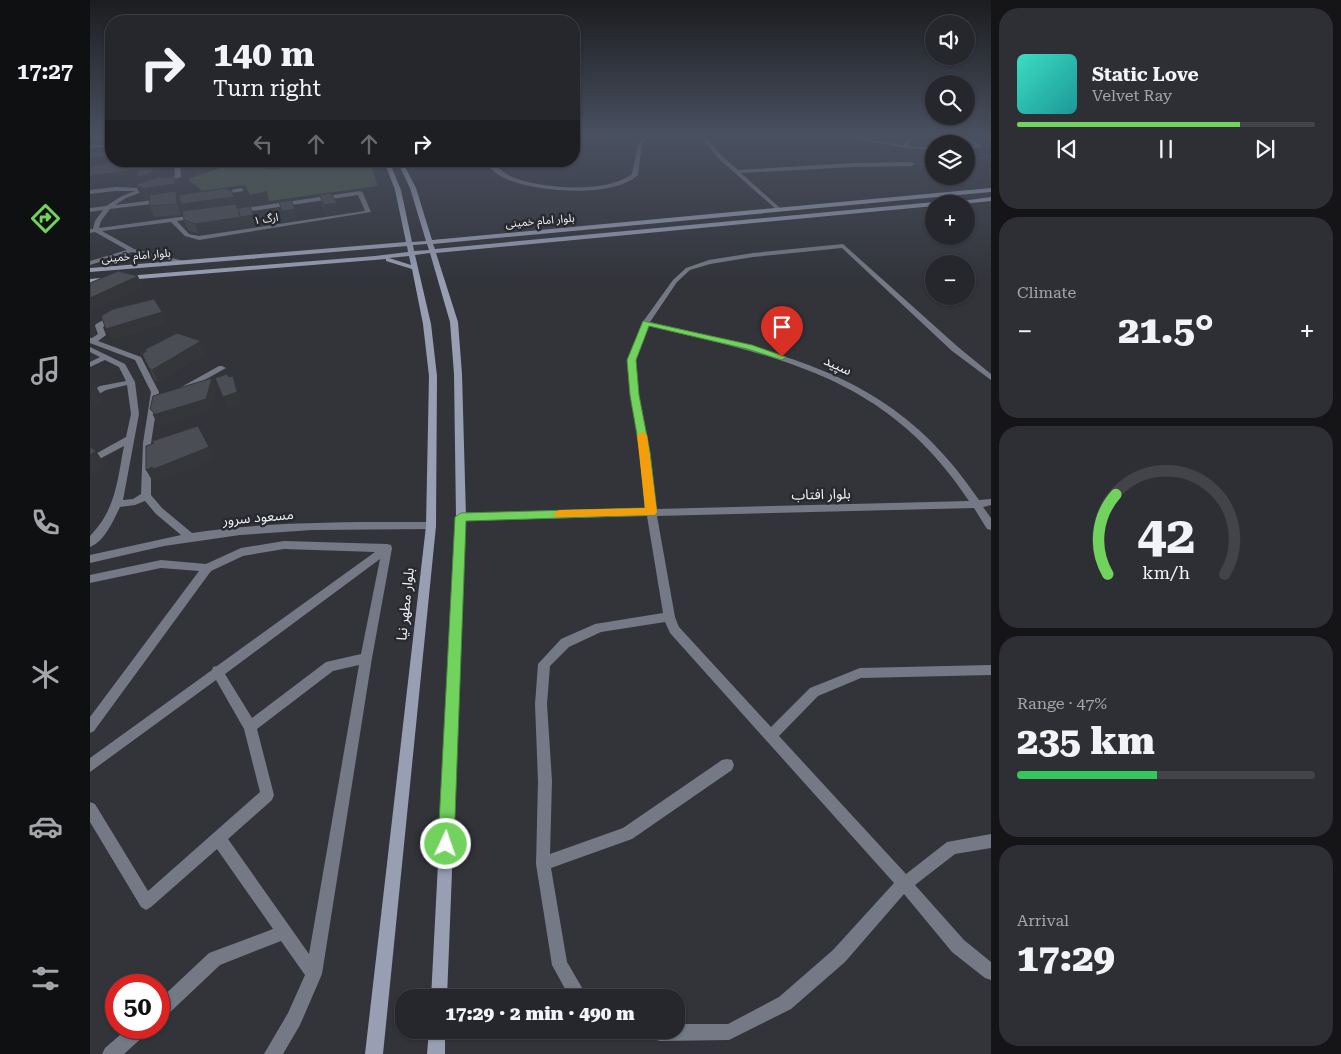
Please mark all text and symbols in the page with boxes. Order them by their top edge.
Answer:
map controls [925,15,975,305]
button: sound [925,15,975,65]
text: 140 m [213,34,314,75]
icon: right [130,35,195,100]
text: 17:27 [17,59,73,84]
text: Static Love [1092,63,1199,86]
button: search [925,75,975,125]
text: Turn right [213,76,321,101]
text: Velvet Ray [1092,86,1172,105]
icon: left [249,130,277,158]
icon: ahead [302,130,330,158]
icon: ahead [355,130,383,158]
icon: right [408,130,436,158]
button: layers [925,135,975,185]
icon: previous [1053,135,1081,163]
icon: pause [1152,135,1180,163]
icon: next [1251,135,1279,163]
button: + [925,195,975,245]
icon: directions [28,201,63,236]
street label: ارگ ۱ [253,211,279,227]
street label: بلوار امام خمینی [505,211,575,231]
street label: بلوار امام خمینی [101,246,171,266]
button: − [925,255,975,305]
text: Climate [1017,283,1076,302]
pin [761,306,803,357]
text: 21.5° [1118,308,1214,352]
icon: arrive [768,313,796,341]
text: − [1017,315,1033,348]
text: + [1299,315,1315,348]
street label: سپید [821,352,854,380]
icon: music [28,353,63,388]
street label: بلوار افتاب [791,485,851,504]
icon: phone [28,505,63,540]
text: 42 [1137,505,1195,566]
street label: مسعود سرور [221,506,294,529]
text: km/h [1142,562,1190,583]
street label: بلوار مطهر نیا [393,567,418,641]
icon: climate [28,657,63,692]
text: Range · 47% [1017,694,1107,713]
text: 235 km [1017,719,1155,763]
icon: car [28,809,63,844]
position arrow [419,817,471,869]
text: Arrival [1017,911,1069,930]
text: 17:29 [1017,936,1115,980]
icon: filters [28,961,63,996]
speed limit sign: 50 [105,974,170,1039]
text: 17:29 · 2 min · 490 m [445,1002,635,1025]

